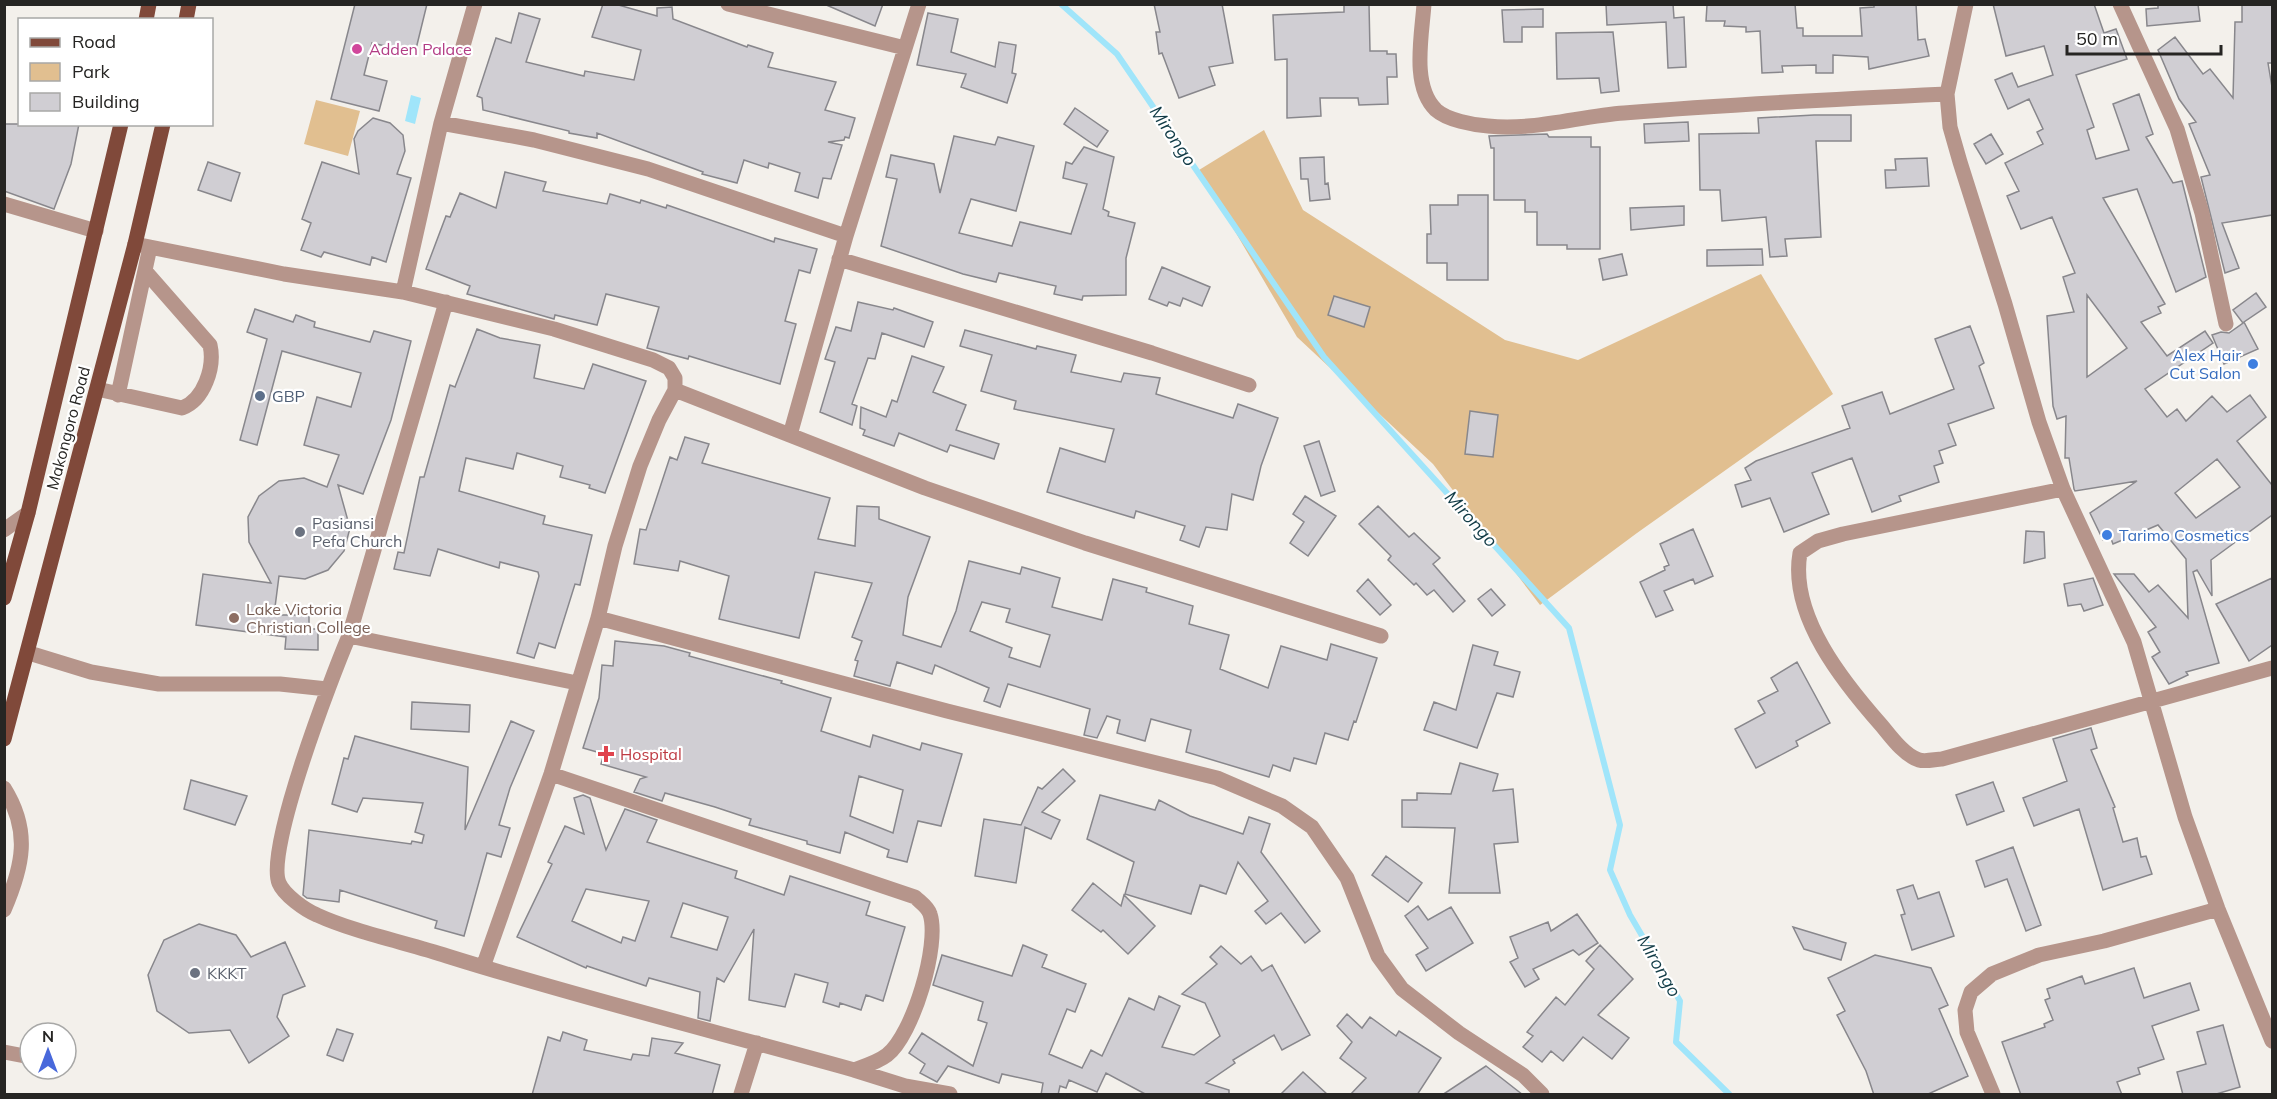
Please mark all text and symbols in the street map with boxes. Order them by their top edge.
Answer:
legend [18,18,213,126]
scale bar [2067,18,2222,56]
text: 50 m [2076,27,2118,50]
text: Road [72,30,116,53]
place label: Adden Palace [369,39,472,59]
marker: Adden Palace [350,42,364,56]
text: Park [72,60,111,83]
text: Building [72,90,140,113]
water label: Mirongo [1145,101,1202,170]
place label: Alex Hair Cut Salon [2169,345,2241,383]
marker: Alex Hair Cut Salon [2246,357,2260,371]
street label: Makongoro Road [42,364,94,492]
place label: GBP [272,386,305,406]
marker: GBP [253,389,267,403]
water label: Mirongo [1440,486,1503,552]
place label: Pasiansi Pefa Church [312,513,402,551]
marker: Pasiansi Pefa Church [293,525,307,539]
place label: Tarimo Cosmetics [2119,525,2250,545]
marker: Tarimo Cosmetics [2100,528,2114,542]
place label: Lake Victoria Christian College [246,599,371,637]
marker: Lake Victoria Christian College [227,611,241,625]
place label: Hospital [620,744,682,764]
marker: Hospital [597,745,615,763]
water label: Mirongo [1632,931,1686,1001]
place label: KKKT [207,963,247,983]
marker: KKKT [188,966,202,980]
north arrow [18,1021,78,1081]
text: N [42,1026,54,1046]

